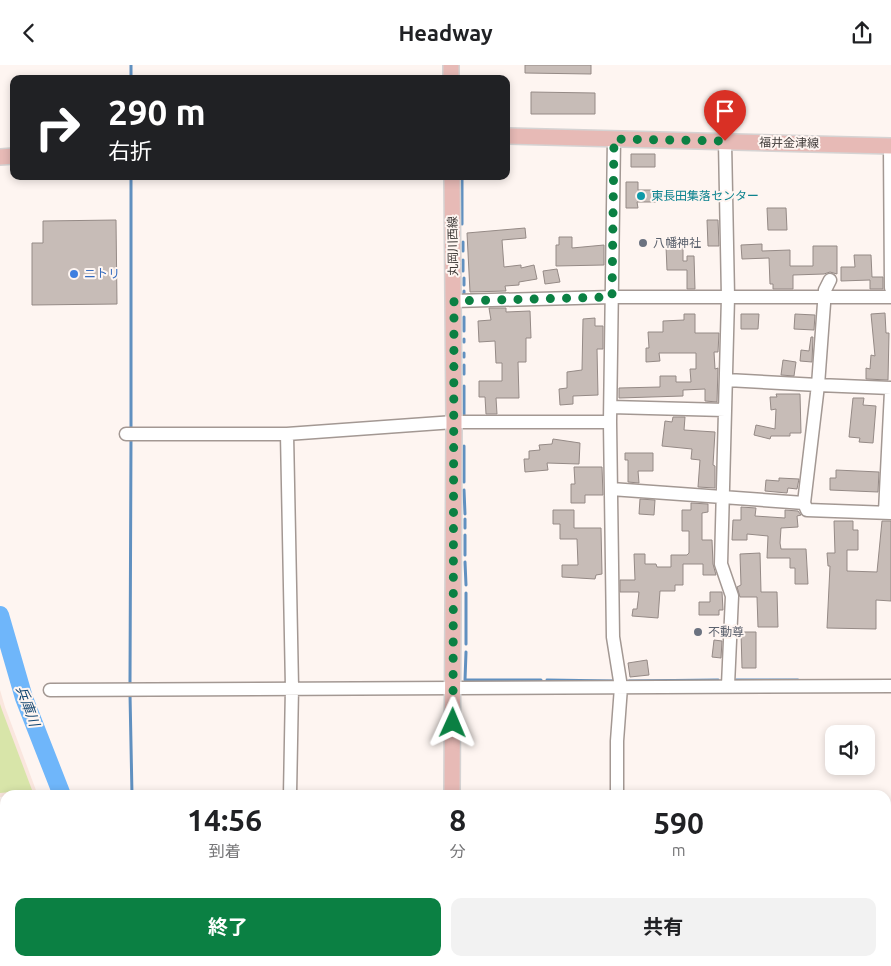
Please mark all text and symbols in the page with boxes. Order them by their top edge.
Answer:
icon: back [15,19,43,47]
icon: share [848,19,876,47]
text: Headway [398,20,493,45]
pin [704,90,746,141]
text: 290 m [108,92,206,132]
icon: right [25,95,90,160]
icon: arrive [711,97,739,125]
street label: 福井金津線 [759,135,819,150]
text: 右折 [108,138,152,163]
place label: 東長田集落センター [651,189,759,202]
marker: 東長田集落センター [635,190,647,202]
street label: 丸岡川西線 [445,216,460,276]
place label: 八幡神社 [653,236,701,249]
marker: 八幡神社 [637,237,649,249]
place label: ニトリ [84,267,120,280]
marker: ニトリ [68,268,80,280]
place label: 不動尊 [708,625,744,638]
marker: 不動尊 [692,626,704,638]
water label: 兵庫川 [13,684,43,730]
position arrow [426,696,478,748]
map controls [825,725,875,775]
button: sound [825,725,875,775]
text: 14:56 [187,803,262,837]
text: 8 [449,803,466,837]
text: 590 [653,806,704,840]
text: m [672,841,685,859]
text: 到着 [209,842,241,860]
text: 分 [450,842,466,860]
button: 終了 [15,898,441,956]
button: 共有 [451,898,876,956]

